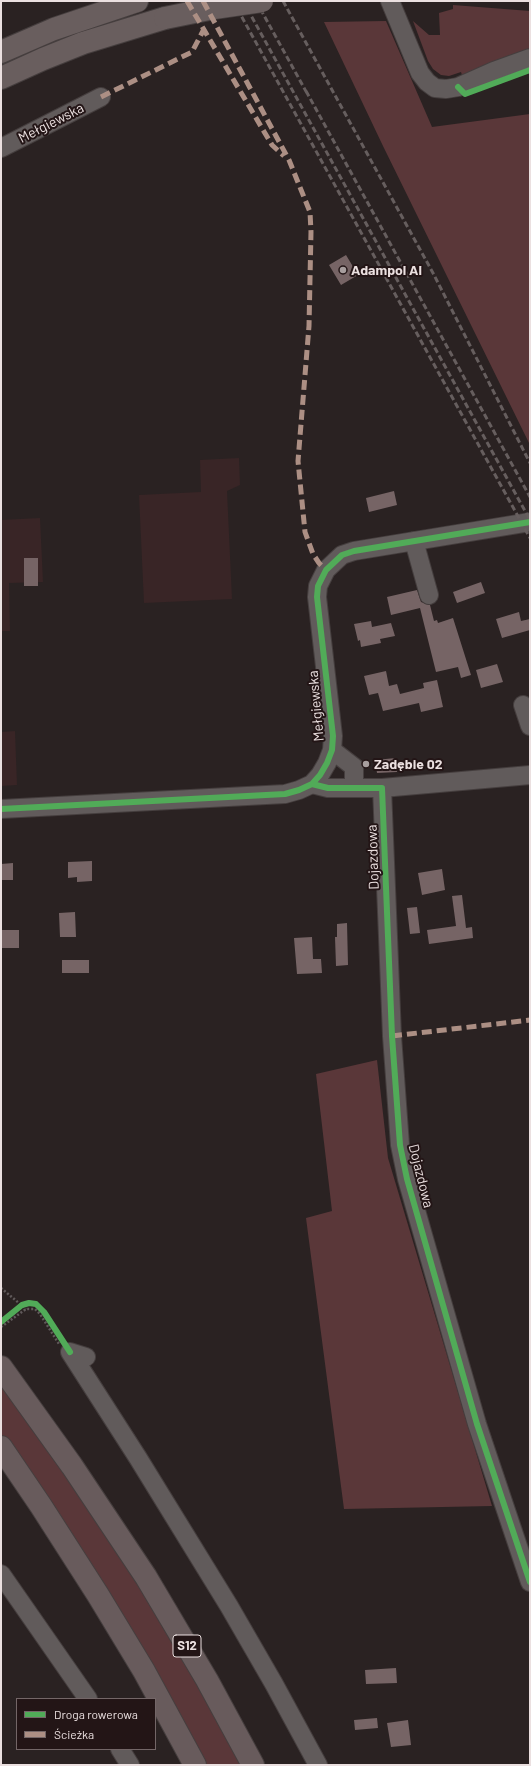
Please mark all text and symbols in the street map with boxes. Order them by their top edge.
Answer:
street label: Mełgiewska [16,99,86,147]
place label: Adampol Al [351,262,422,278]
marker: Adampol Al [338,265,348,275]
street label: Mełgiewska [305,670,327,742]
place label: Zadębie 02 [374,756,442,772]
marker: Zadębie 02 [361,759,371,769]
street label: Dojazdowa [363,824,383,890]
street label: Dojazdowa [405,1142,437,1210]
road number: S12 [173,1635,201,1657]
legend [16,1698,156,1750]
text: Droga rowerowa [54,1707,138,1721]
text: Ścieżka [54,1727,94,1741]

